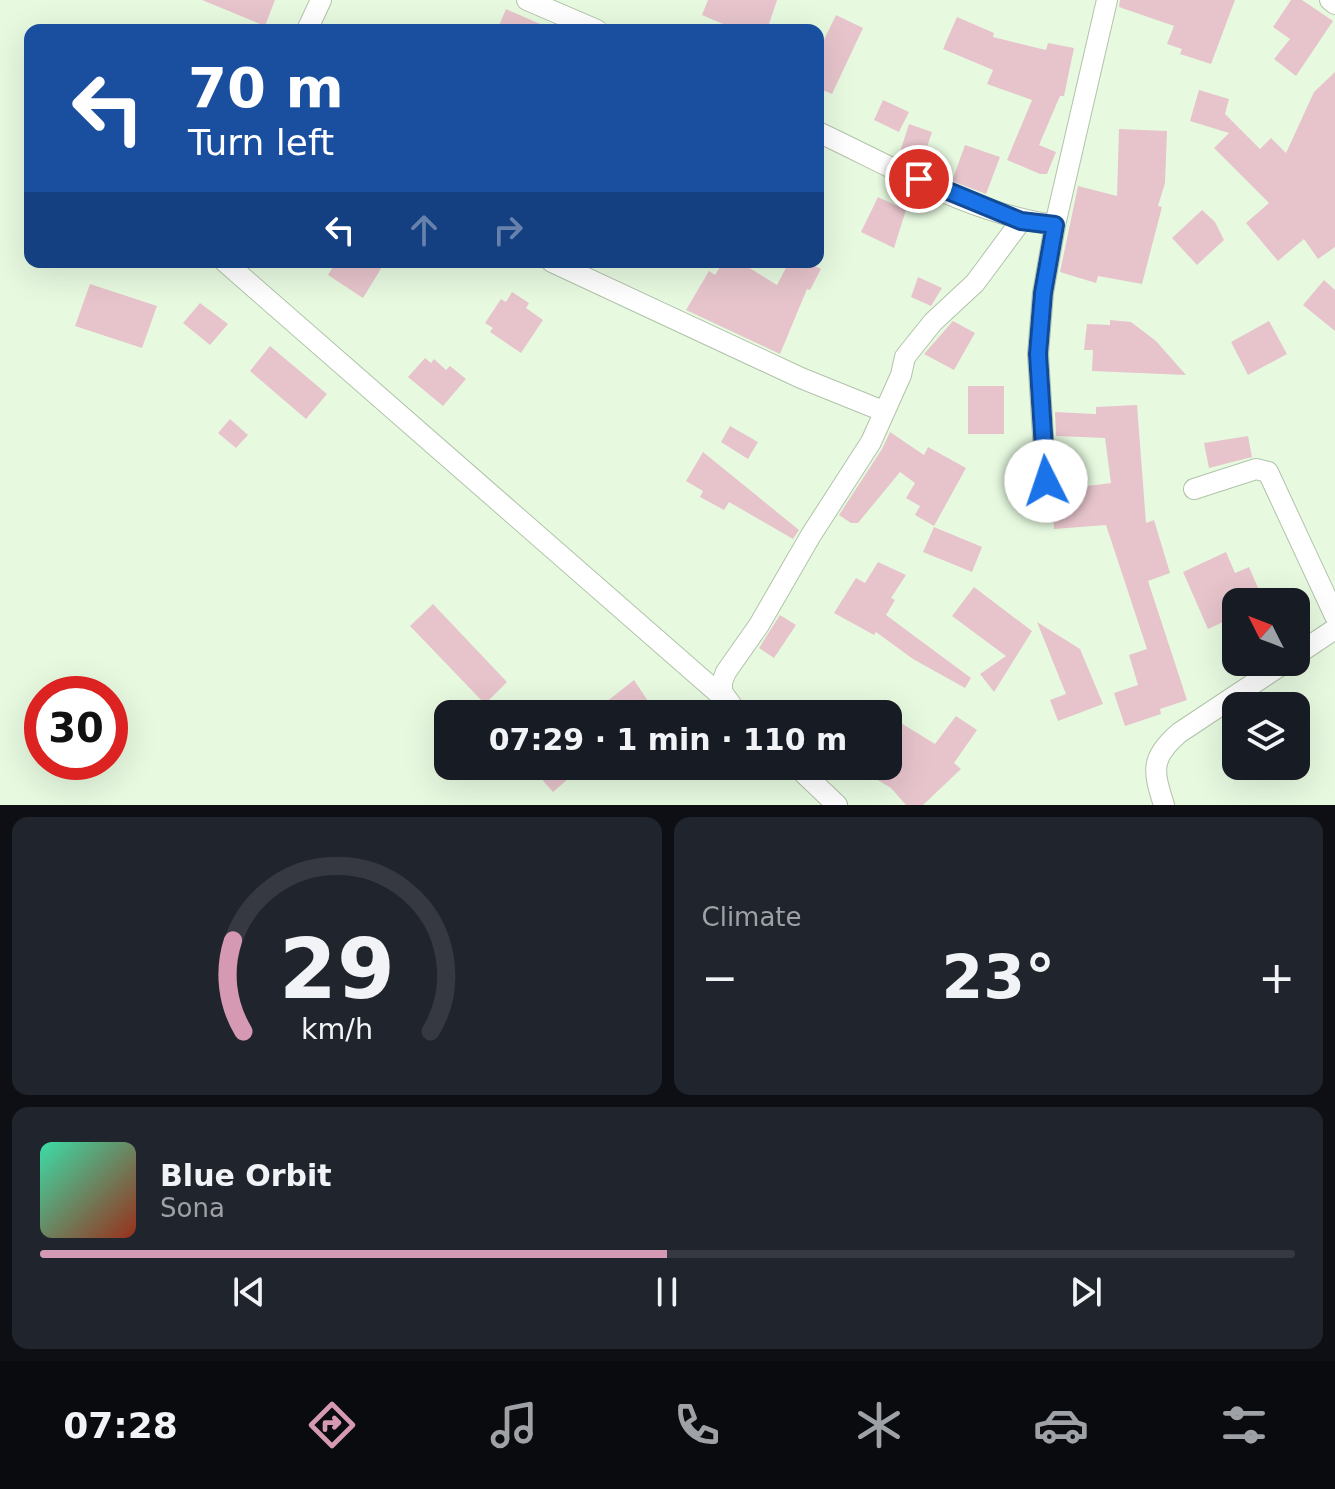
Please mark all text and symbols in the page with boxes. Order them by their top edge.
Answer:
text: 70 m [188,55,344,120]
icon: left [56,56,160,160]
text: Turn left [188,122,334,163]
pin [885,145,953,213]
icon: arrive [897,157,941,201]
icon: left [318,208,362,252]
icon: ahead [402,208,446,252]
icon: right [486,208,530,252]
position arrow [1004,439,1088,523]
north arrow [1222,588,1310,676]
map controls [1222,588,1310,780]
speed limit sign: 30 [24,676,128,780]
button: layers [1222,692,1310,780]
text: 07:29 · 1 min · 110 m [489,722,847,757]
text: Climate [702,902,802,932]
text: 29 [279,921,395,1018]
text: 23° [942,942,1055,1012]
text: − [702,952,738,1003]
text: + [1258,952,1295,1003]
text: km/h [301,1012,373,1046]
text: Blue Orbit [160,1158,332,1193]
text: Sona [160,1193,225,1223]
icon: previous [227,1270,271,1314]
icon: pause [645,1270,689,1314]
icon: next [1064,1270,1108,1314]
icon: directions [304,1397,360,1453]
icon: music [486,1397,542,1453]
icon: phone [669,1397,725,1453]
icon: climate [851,1397,907,1453]
icon: car [1033,1397,1089,1453]
icon: filters [1216,1397,1272,1453]
text: 07:28 [63,1405,178,1446]

